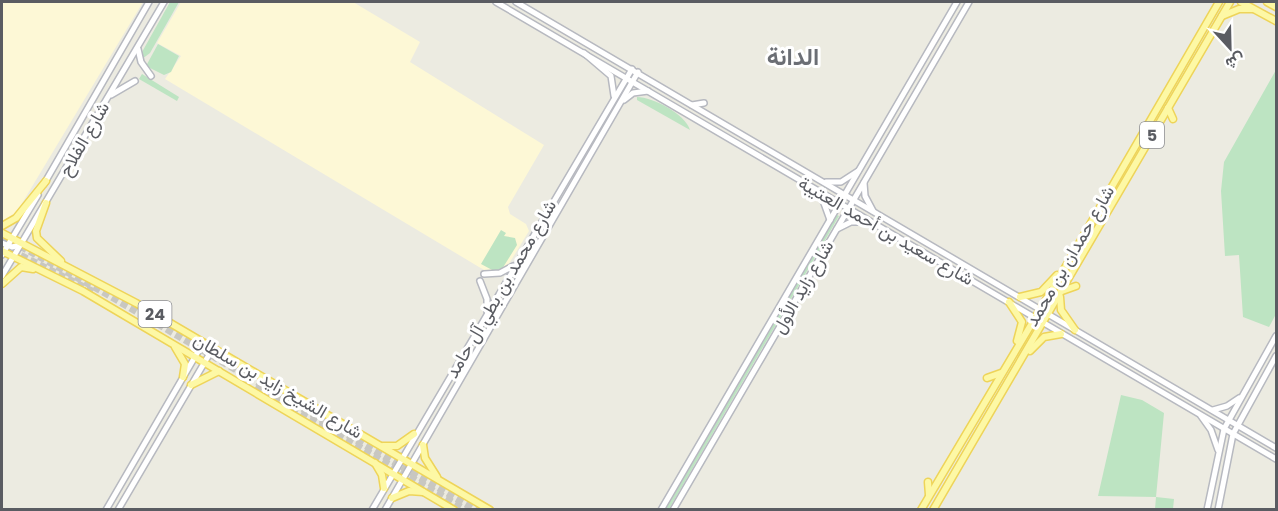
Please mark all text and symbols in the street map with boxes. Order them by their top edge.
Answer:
north arrow [1200,18,1260,78]
district label: الدانة [767,40,819,73]
text: ش [1222,47,1249,76]
street label: شارع الفلاح [52,97,115,181]
road number: 5 [1140,122,1164,148]
street label: شارع سعيد بن أحمد العتيبة [794,170,979,291]
street label: شارع حمدان بن محمد [1019,181,1120,331]
street label: شارع محمد بن بطي آل حامد [439,195,565,384]
street label: شارع زايد الأول [766,235,839,338]
road number: 24 [138,301,172,327]
street label: شارع الشيخ زايد بن سلطان [189,327,367,444]

